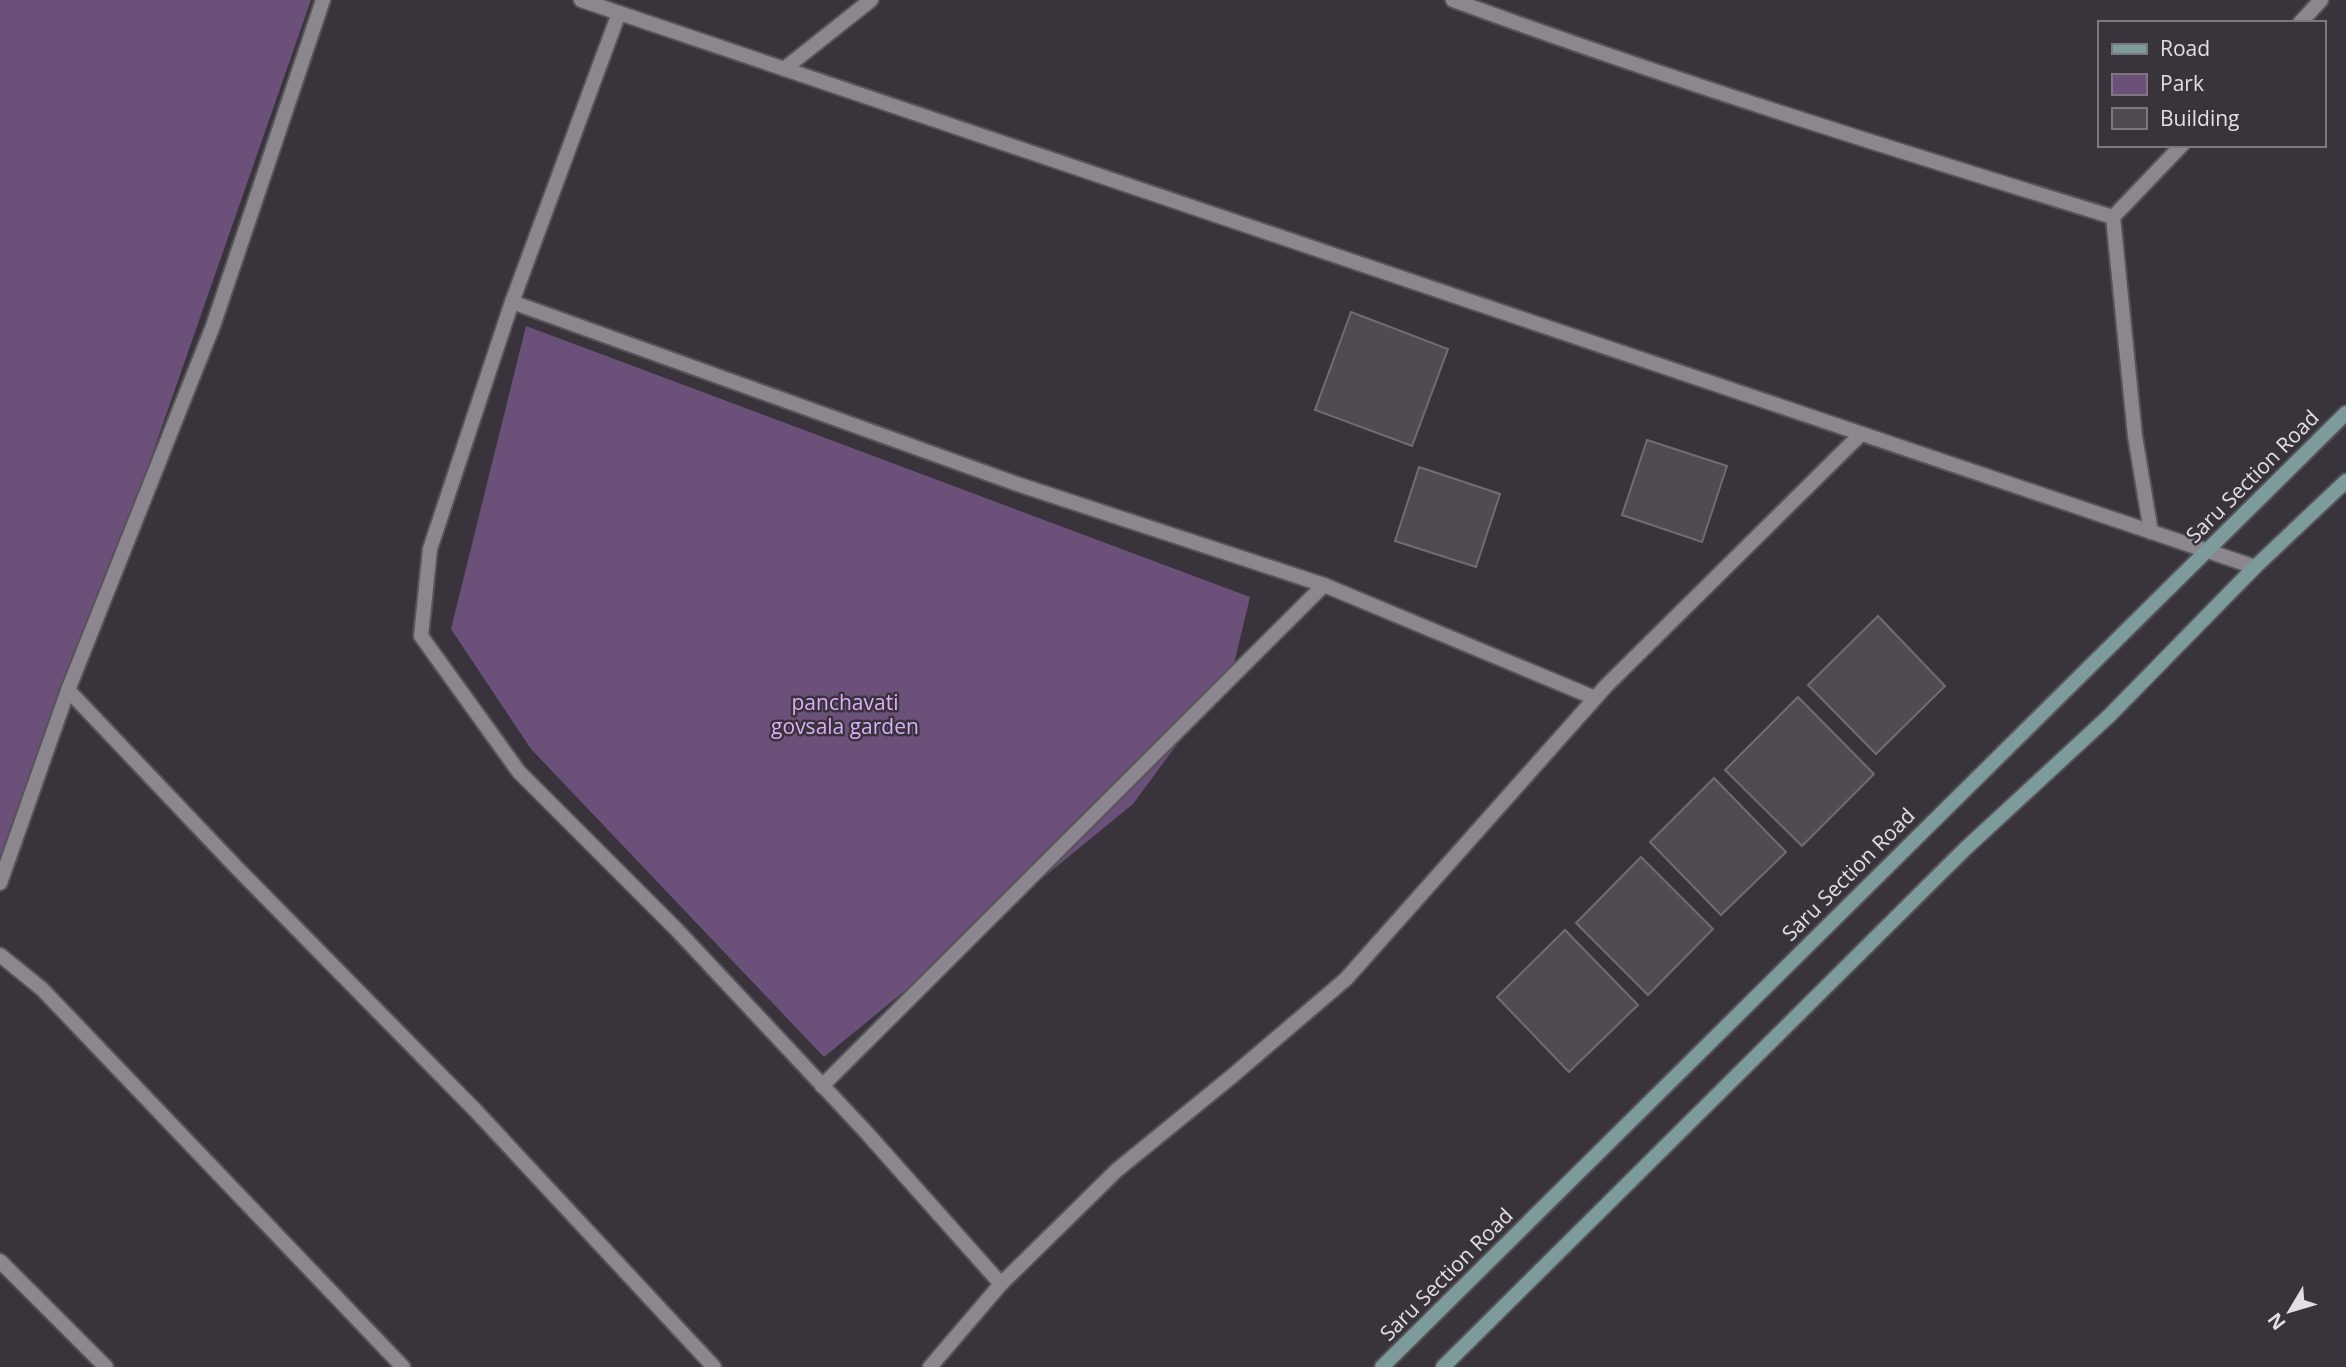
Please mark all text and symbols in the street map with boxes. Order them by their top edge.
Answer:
legend [2098,21,2325,147]
text: Road [2160,34,2210,62]
text: Park [2160,69,2204,97]
text: Building [2160,104,2239,132]
street label: Saru Section Road [2179,403,2325,549]
park label: panchavati govsala garden [771,688,919,740]
street label: Saru Section Road [1775,801,1921,947]
street label: Saru Section Road [1373,1201,1519,1347]
north arrow [2255,1276,2325,1346]
text: N [2262,1307,2292,1336]

